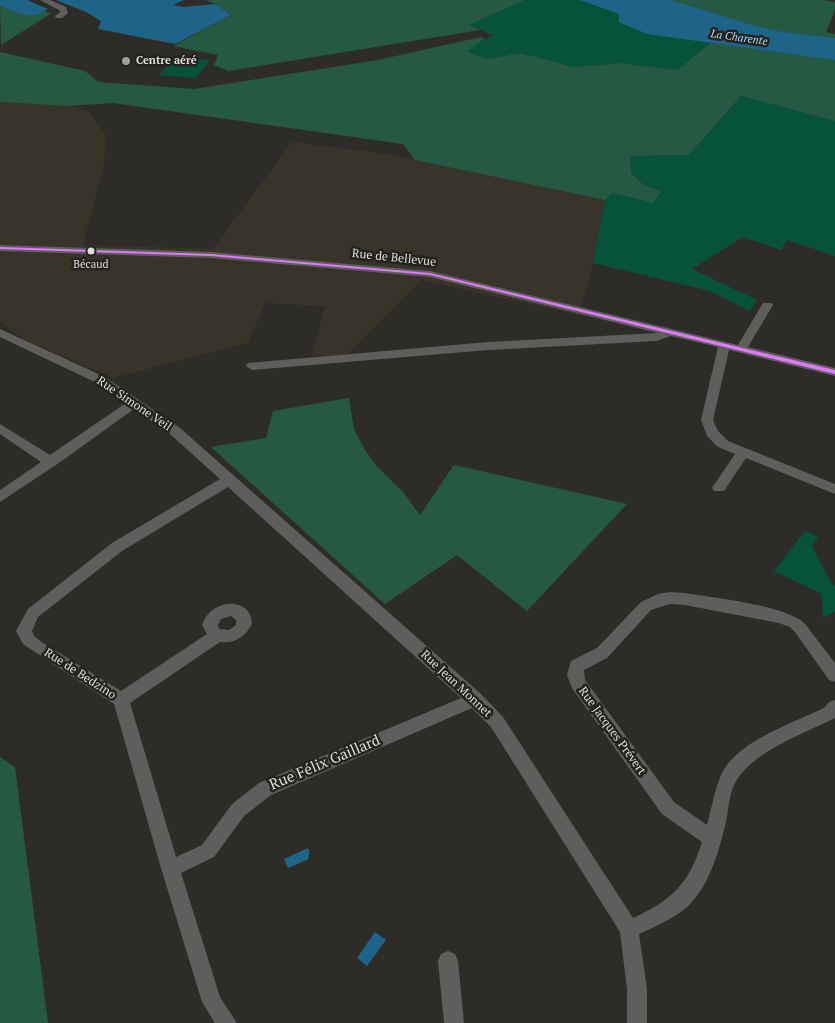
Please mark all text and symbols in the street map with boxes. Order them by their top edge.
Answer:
water label: La Charente [710,27,768,49]
place label: Centre aéré [136,54,197,68]
marker: Centre aéré [120,55,132,67]
marker: Bécaud [86,246,96,256]
street label: Rue de Bellevue [351,246,437,270]
place label: Bécaud [73,258,109,272]
street label: Rue Simone Veil [94,374,174,434]
street label: Rue de Bedzino [42,646,118,702]
street label: Rue Jean Monnet [418,648,494,720]
street label: Rue Jacques Prévert [575,684,649,778]
street label: Rue Félix Gaillard [267,732,383,794]

